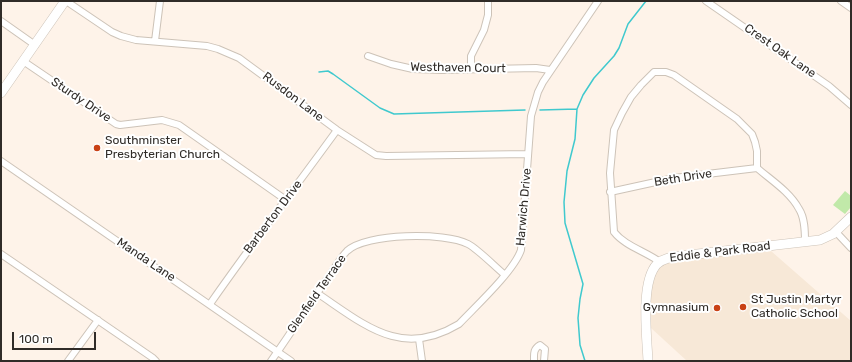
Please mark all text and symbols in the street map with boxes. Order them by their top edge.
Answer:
street label: Crest Oak Lane [741,21,819,81]
street label: Westhaven Court [410,60,506,76]
street label: Rusdon Lane [260,69,326,125]
street label: Sturdy Drive [48,75,114,125]
place label: Southminster Presbyterian Church [105,134,220,162]
marker: Southminster Presbyterian Church [92,143,102,153]
street label: Beth Drive [653,166,713,190]
street label: Harwich Drive [513,168,535,246]
street label: Barberton Drive [241,177,305,257]
street label: Manda Lane [114,235,178,285]
street label: Eddie & Park Road [669,239,771,265]
street label: Glenfield Terrace [284,252,350,336]
place label: St Justin Martyr Catholic School [751,293,841,321]
place label: Gymnasium [643,301,709,315]
marker: St Justin Martyr Catholic School [738,302,748,312]
marker: Gymnasium [712,303,722,313]
scale bar [14,324,98,350]
text: 100 m [19,332,53,346]

